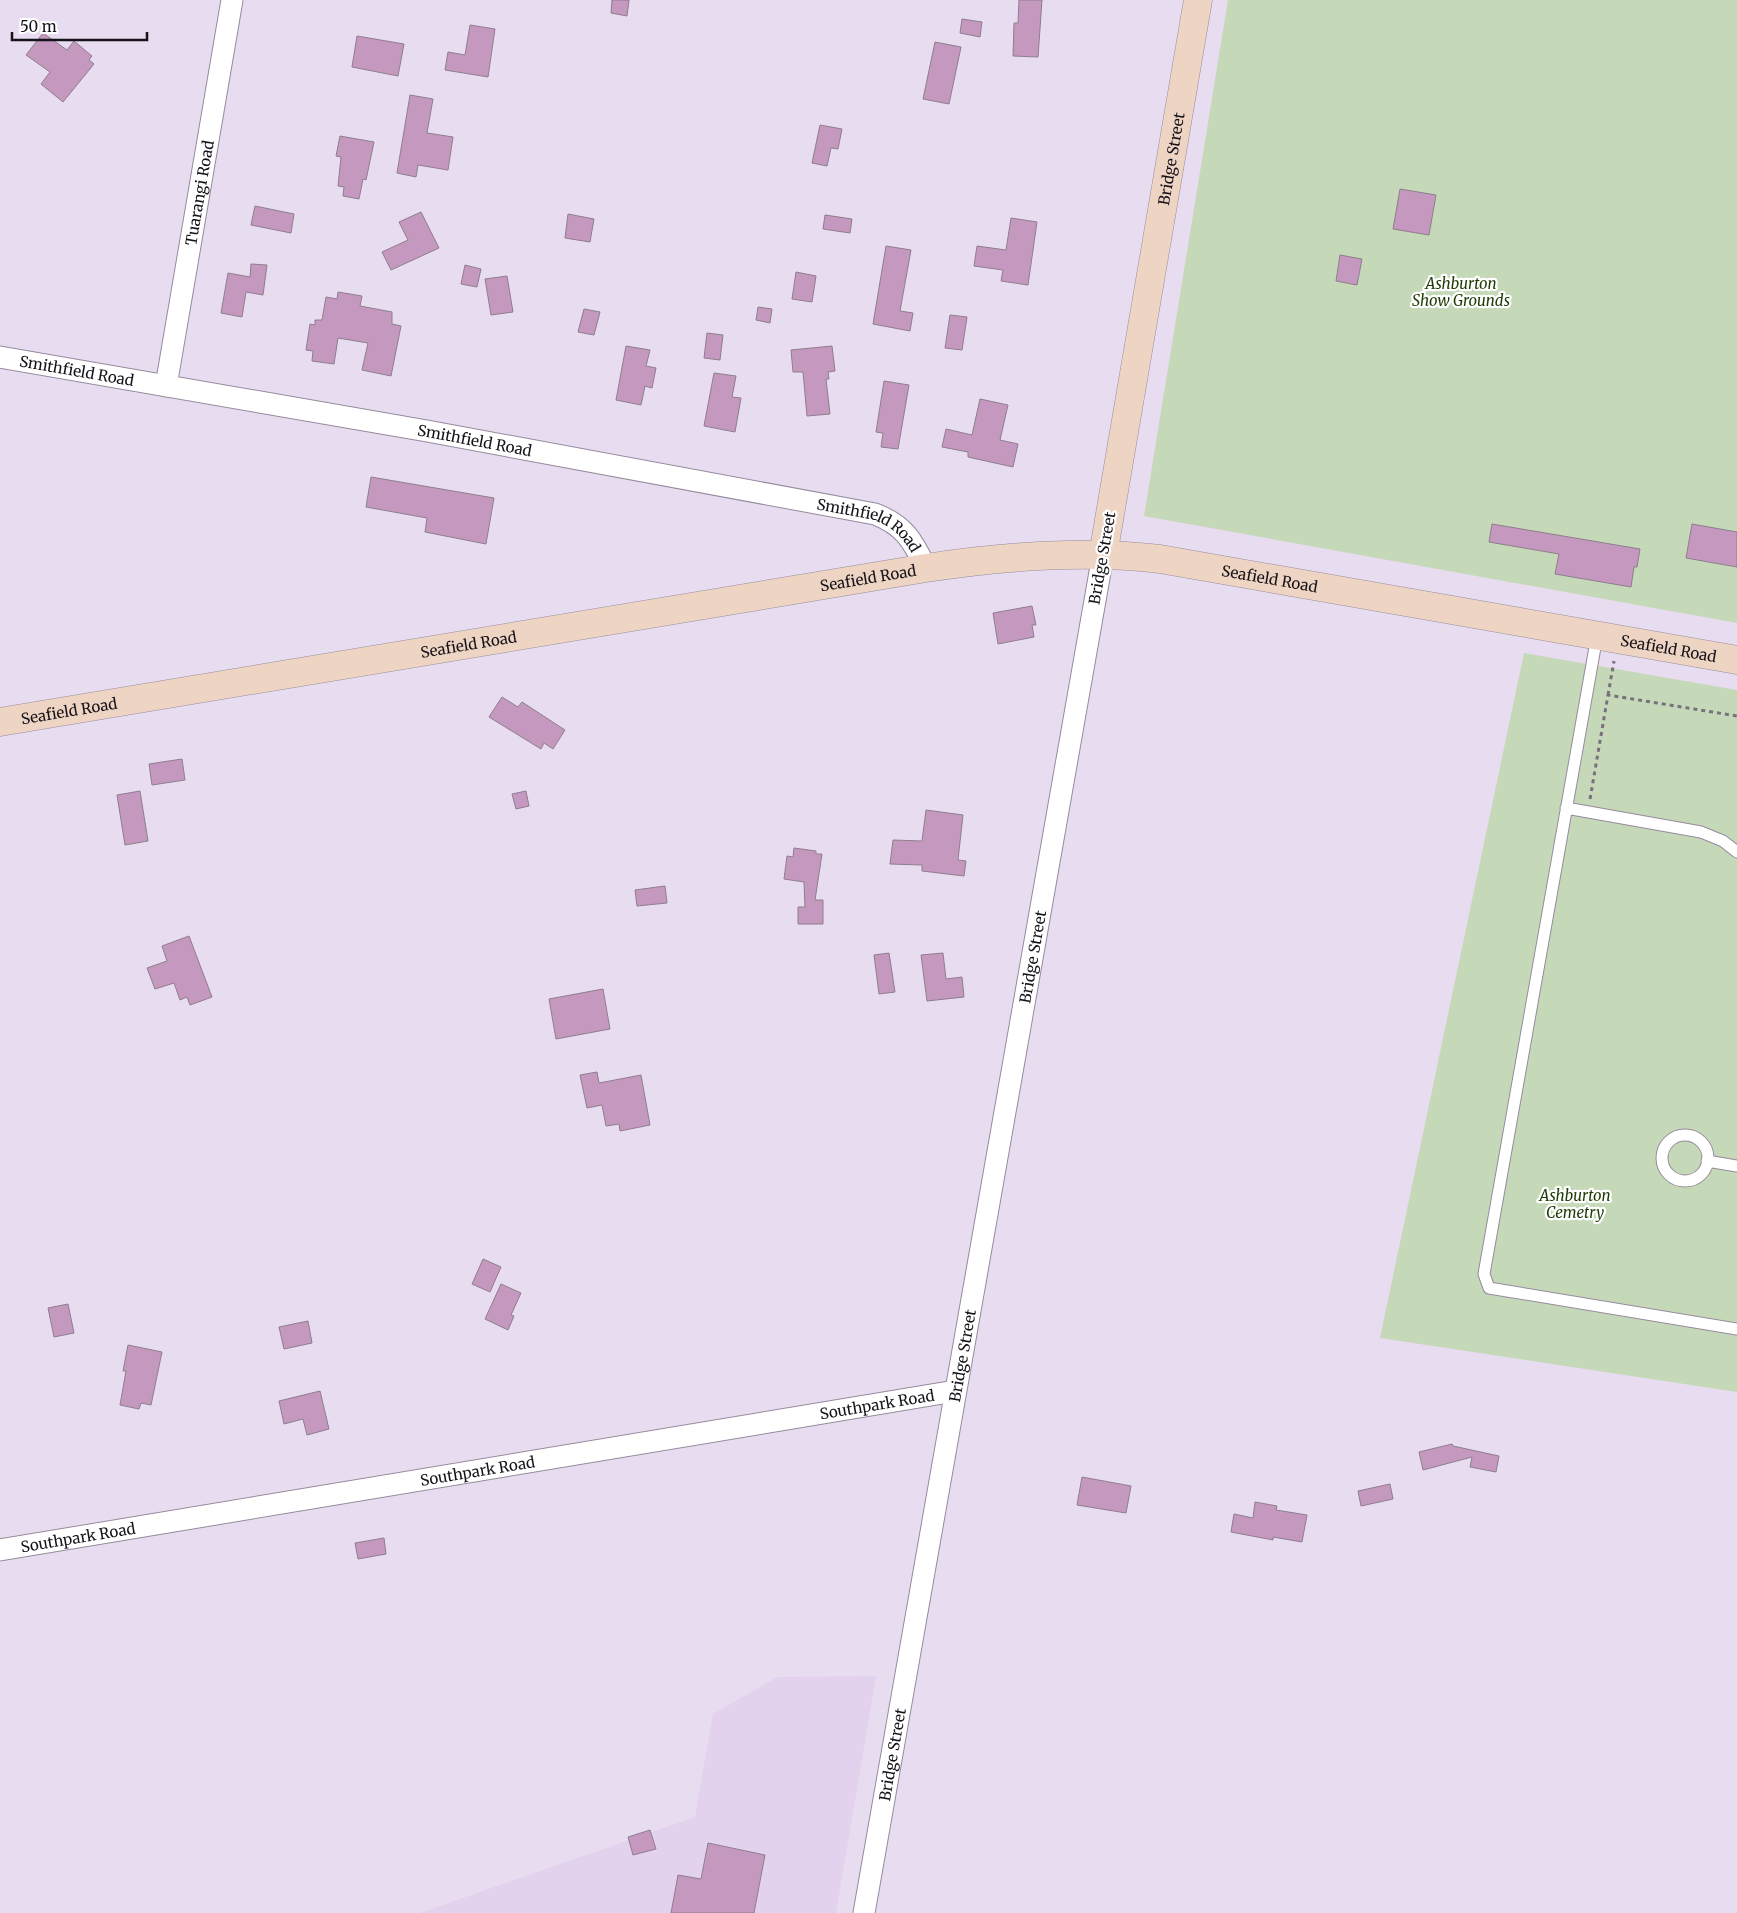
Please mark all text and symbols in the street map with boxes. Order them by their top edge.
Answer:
scale bar [12,10,148,42]
text: 50 m [20,17,57,36]
street label: Bridge Street [1154,111,1188,207]
street label: Tuarangi Road [181,139,217,247]
park label: Ashburton Show Grounds [1412,274,1510,310]
street label: Smithfield Road [18,351,136,390]
street label: Smithfield Road [416,420,534,460]
street label: Smithfield Road [815,494,925,555]
street label: Bridge Street [1084,510,1120,606]
street label: Seafield Road [819,560,918,595]
street label: Seafield Road [1220,560,1319,596]
street label: Seafield Road [419,627,518,661]
street label: Seafield Road [1619,630,1718,666]
street label: Seafield Road [20,693,119,728]
street label: Bridge Street [1015,909,1050,1005]
park label: Ashburton Cemetry [1538,1186,1611,1222]
street label: Bridge Street [945,1308,980,1403]
street label: Southpark Road [818,1385,936,1423]
street label: Southpark Road [419,1452,536,1489]
street label: Southpark Road [19,1518,137,1556]
street label: Bridge Street [874,1706,909,1802]

